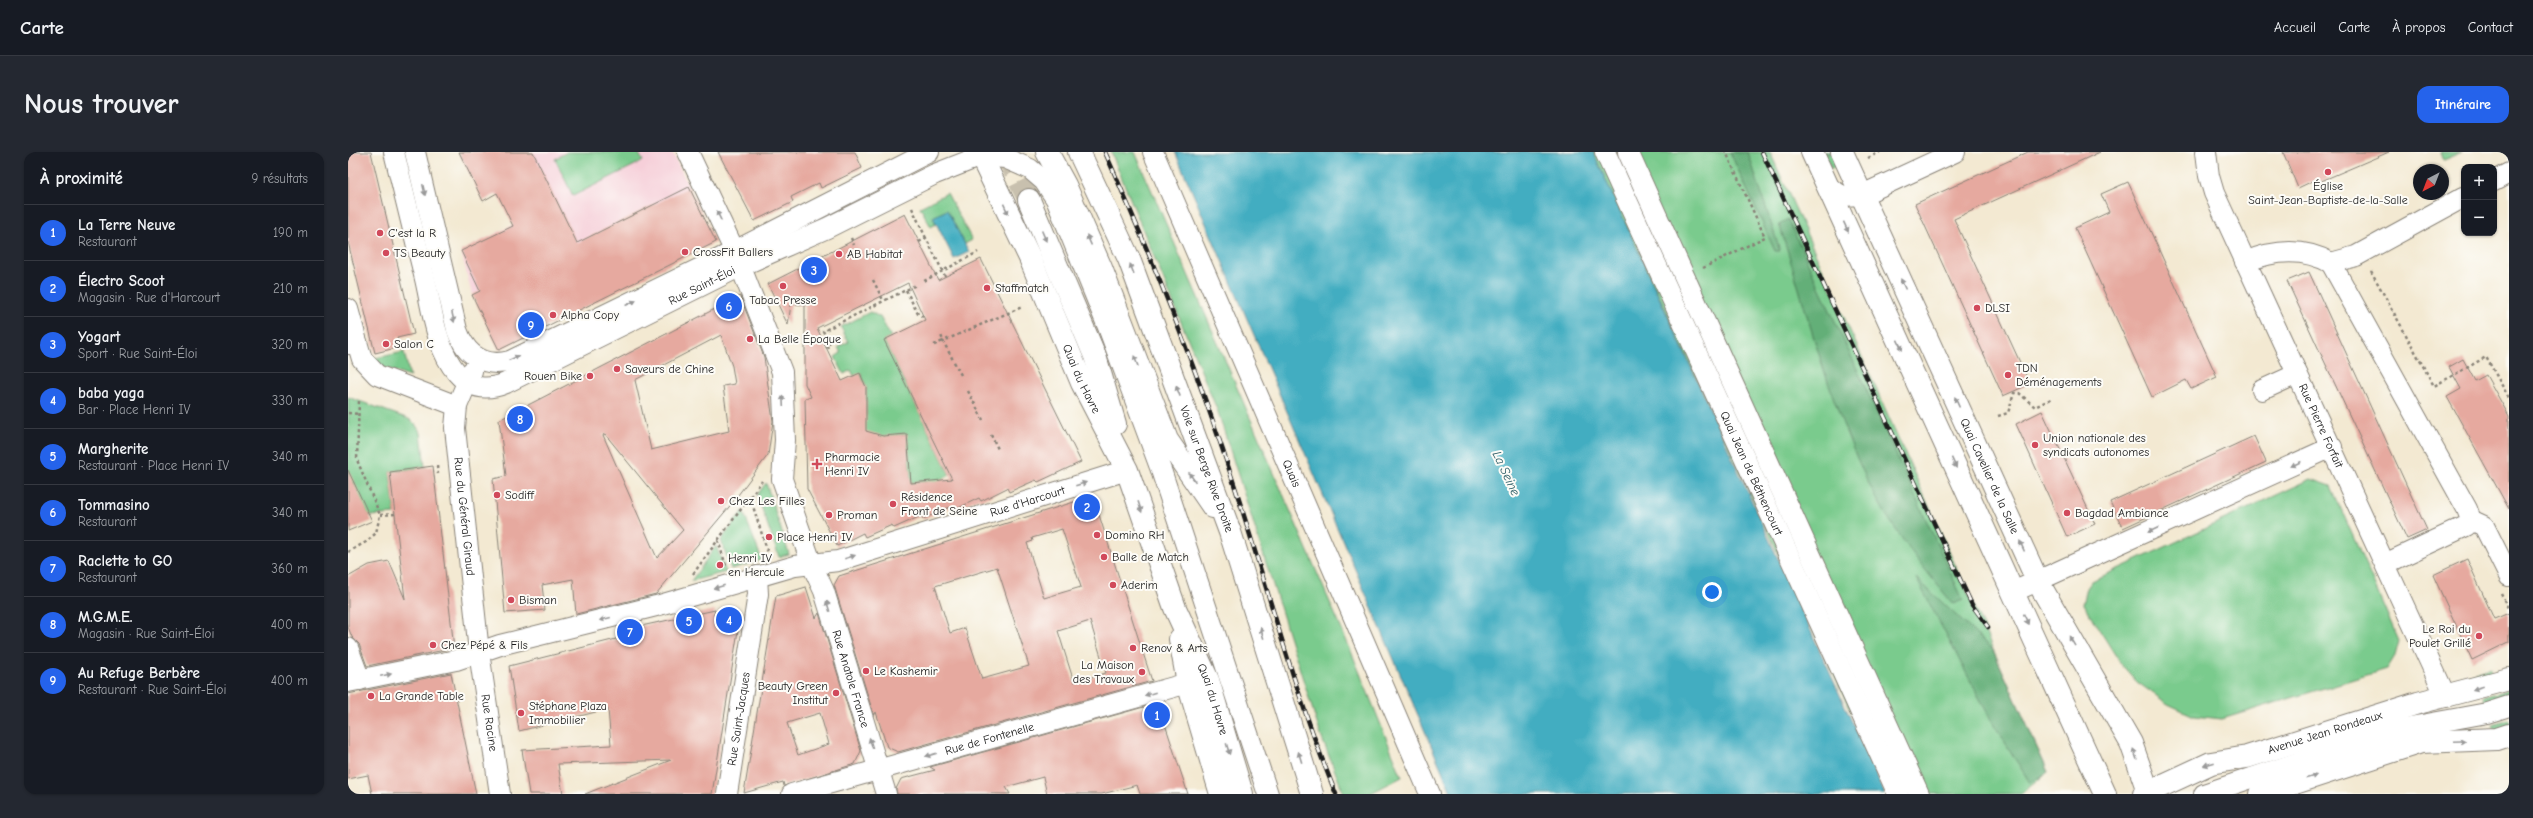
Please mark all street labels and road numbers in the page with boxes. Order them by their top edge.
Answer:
street label: Rue Saint-Éloi [666,263,738,308]
street label: Quai du Havre [1060,342,1104,416]
street label: Rue Pierre Forfait [2296,381,2347,470]
street label: Voie sur Berge Rive Droite [1177,404,1237,534]
street label: Quai Jean de Béthencourt [1717,409,1786,538]
street label: Quai Cavelier de la Salle [1957,416,2022,536]
street label: Rue du Général Giraud [451,456,478,576]
street label: Quais [1280,457,1304,489]
street label: Rue d'Harcourt [988,483,1067,520]
street label: Rue Anatole France [829,628,872,729]
street label: Quai du Havre [1194,661,1231,737]
street label: Rue Saint-Jacques [724,671,753,767]
street label: Rue Racine [478,693,501,752]
street label: Avenue Jean Rondeaux [2266,708,2384,757]
street label: Rue de Fontenelle [943,720,1036,758]

